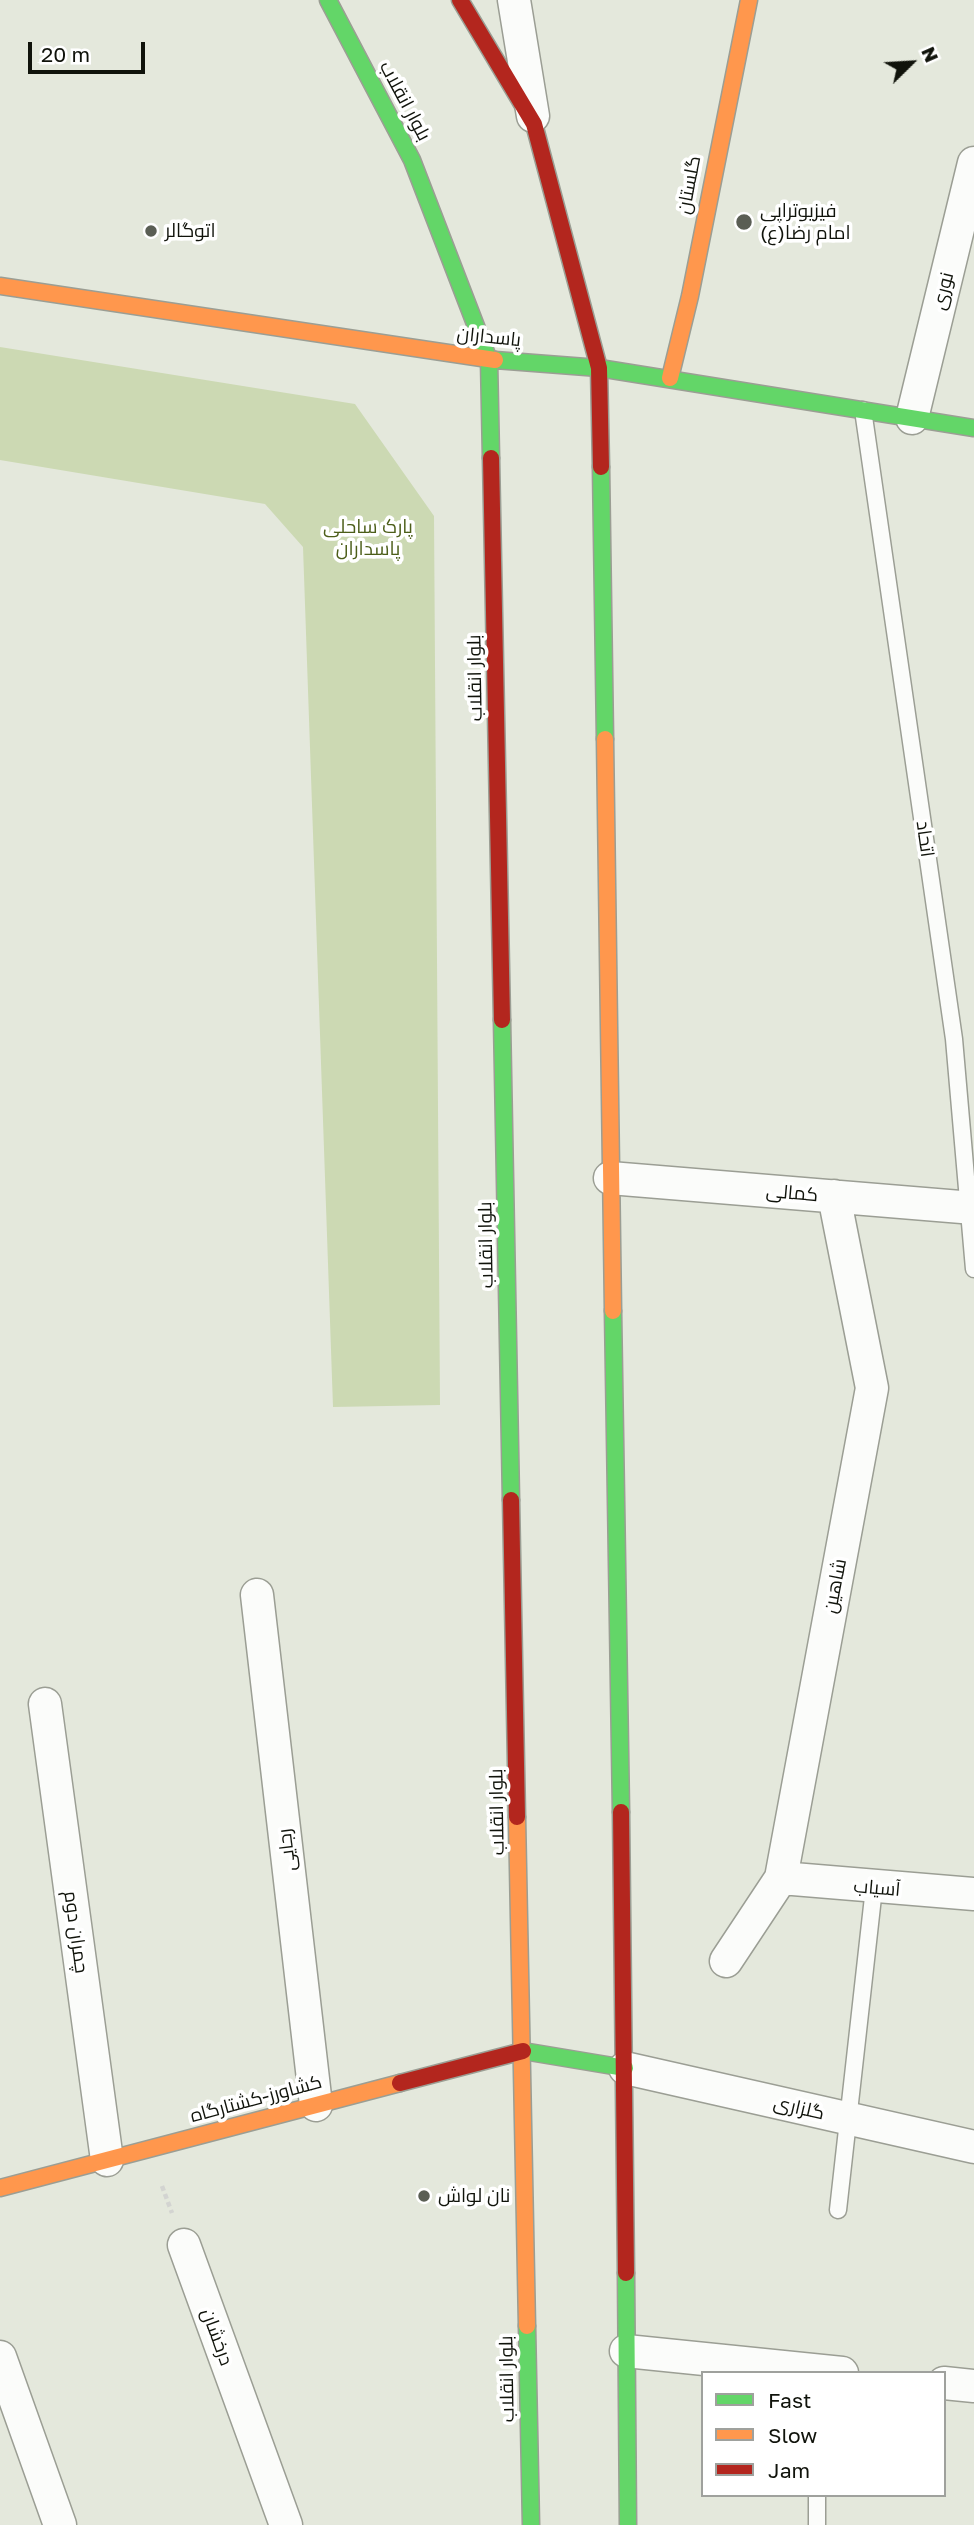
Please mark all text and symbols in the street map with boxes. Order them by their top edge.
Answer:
scale bar [32,28,149,72]
north arrow [876,28,946,98]
text: 20 m [41,41,90,67]
text: N [917,43,944,66]
street label: بلوار انقلاب [375,57,435,145]
street label: گلستان [672,154,706,216]
place label: فیزیوتراپی امام رضا(ع) [760,200,851,244]
marker: فیزیوتراپی امام رضا(ع) [734,212,754,232]
place label: اتوگالر [165,220,216,242]
marker: اتوگالر [143,223,159,239]
street label: نوری [927,270,959,312]
street label: پاسداران [456,322,522,352]
park label: پارک ساحلی پاسداران [323,516,413,560]
street label: بلوار انقلاب [463,634,487,722]
street label: اتحاد [911,819,939,859]
street label: کمالی [765,1179,819,1207]
street label: بلوار انقلاب [474,1201,498,1289]
street label: شاهین [819,1557,851,1615]
street label: بلوار انقلاب [485,1768,509,1856]
street label: رجایی [273,1827,301,1873]
street label: آسیاب [853,1875,901,1901]
street label: چمران دوم [59,1889,93,1975]
street label: کشاورز-کشتارگاه [188,2070,324,2128]
street label: گلزاری [771,2091,827,2125]
place label: نان لواش [438,2185,510,2207]
marker: نان لواش [416,2188,432,2204]
street label: درخشان [196,2305,238,2369]
street label: بلوار انقلاب [495,2335,519,2423]
legend [701,2371,946,2497]
text: Fast [768,2387,811,2413]
text: Slow [768,2422,817,2448]
text: Jam [768,2457,810,2483]

